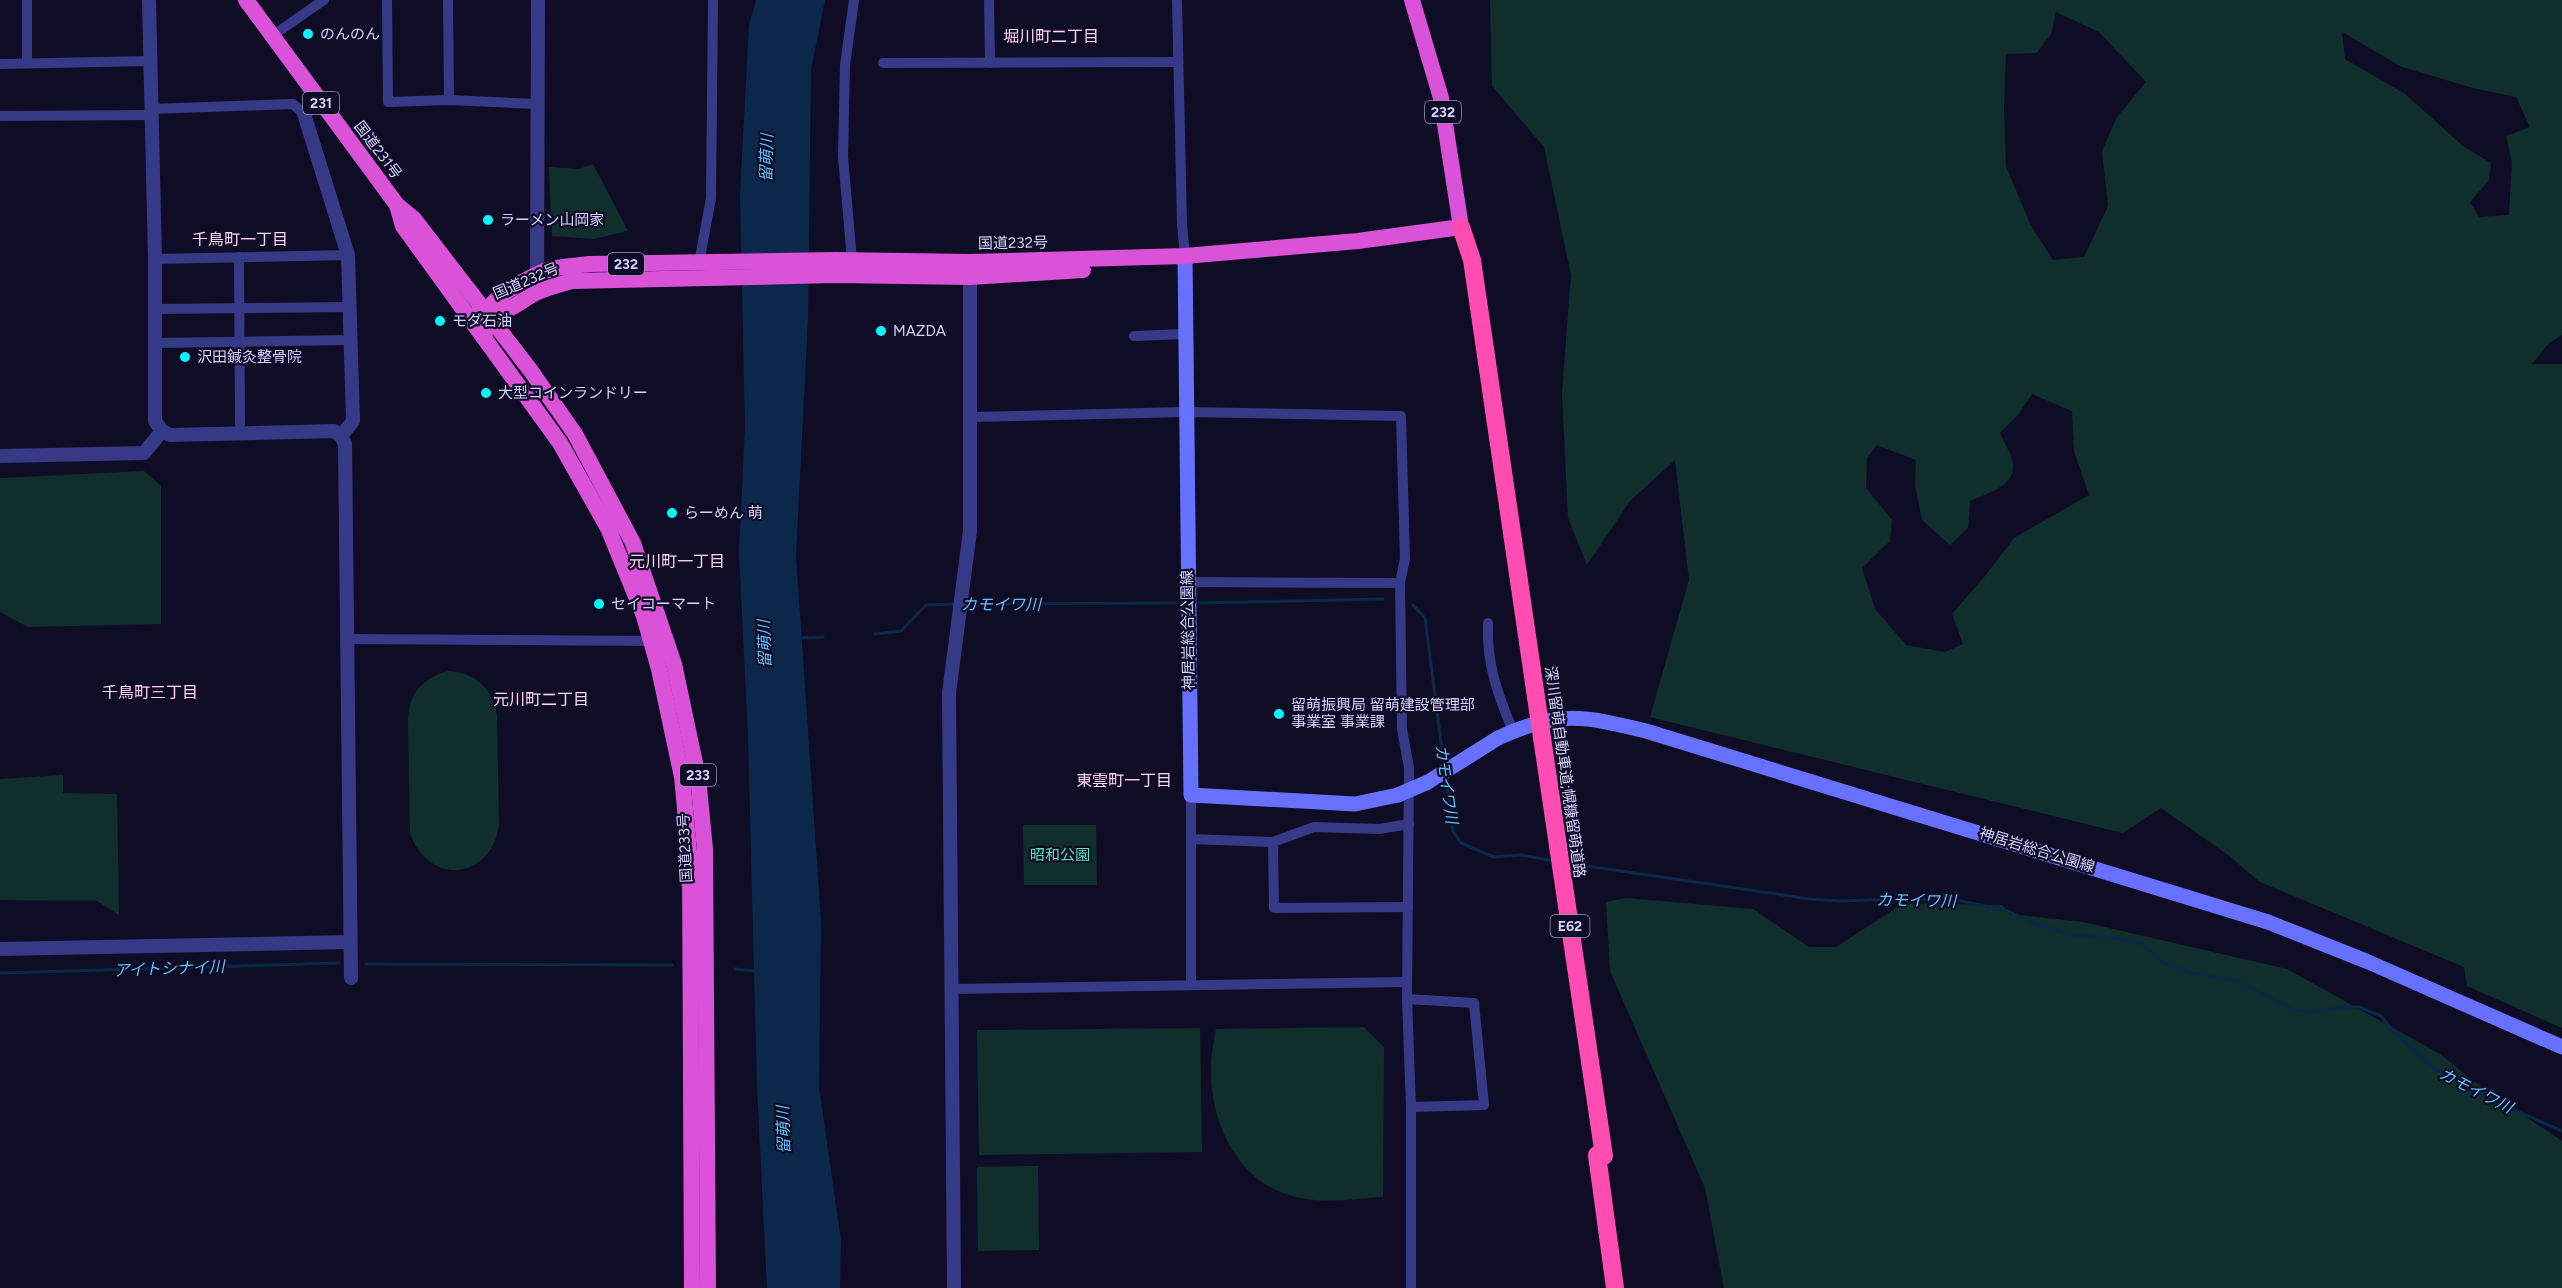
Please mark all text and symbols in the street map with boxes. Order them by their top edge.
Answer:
place label: のんのん [320,25,380,43]
marker: のんのん [301,27,315,41]
district label: 堀川町二丁目 [1003,27,1099,46]
road number: 231 [303,92,339,114]
road number: 232 [1425,101,1461,123]
street label: 国道231号 [350,118,406,182]
water label: 留萌川 [757,132,776,182]
place label: ラーメン山岡家 [500,211,604,229]
marker: ラーメン山岡家 [481,213,495,227]
district label: 千鳥町一丁目 [192,230,288,249]
street label: 国道232号 [978,233,1048,253]
road number: 232 [608,253,644,275]
street label: 国道232号 [490,259,562,303]
place label: モダ石油 [452,312,512,330]
marker: モダ石油 [433,314,447,328]
place label: MAZDA [893,322,946,340]
marker: MAZDA [874,324,888,338]
place label: 沢田鍼灸整骨院 [197,348,302,366]
marker: 沢田鍼灸整骨院 [178,350,192,364]
place label: 大型コインランドリー [498,384,648,402]
marker: 大型コインランドリー [479,386,493,400]
place label: らーめん 萌 [684,504,763,522]
marker: らーめん 萌 [665,506,679,520]
district label: 元川町一丁目 [629,552,725,571]
street label: 神居岩総合公園線 [1178,570,1198,690]
place label: セイコーマート [611,595,716,613]
water label: カモイワ川 [961,595,1043,614]
marker: セイコーマート [592,597,606,611]
water label: 留萌川 [754,618,775,668]
street label: 深川留萌自動車道;幌糠留萌道路 [1541,665,1589,879]
district label: 千鳥町三丁目 [102,683,198,702]
district label: 元川町二丁目 [493,690,589,709]
place label: 留萌振興局 留萌建設管理部 事業室 事業課 [1291,696,1475,731]
marker: 留萌振興局 留萌建設管理部 事業室 事業課 [1272,707,1286,721]
water label: カモイワ川 [1432,743,1462,827]
road number: 233 [680,764,716,786]
district label: 東雲町一丁目 [1076,771,1172,790]
street label: 国道233号 [674,813,696,883]
street label: 神居岩総合公園線 [1977,824,2097,876]
park label: 昭和公園 [1030,846,1090,864]
water label: カモイワ川 [1876,890,1958,911]
road number: E62 [1550,915,1590,937]
water label: アイトシナイ川 [113,957,227,980]
water label: カモイワ川 [2436,1064,2518,1118]
water label: 留萌川 [773,1104,794,1154]

